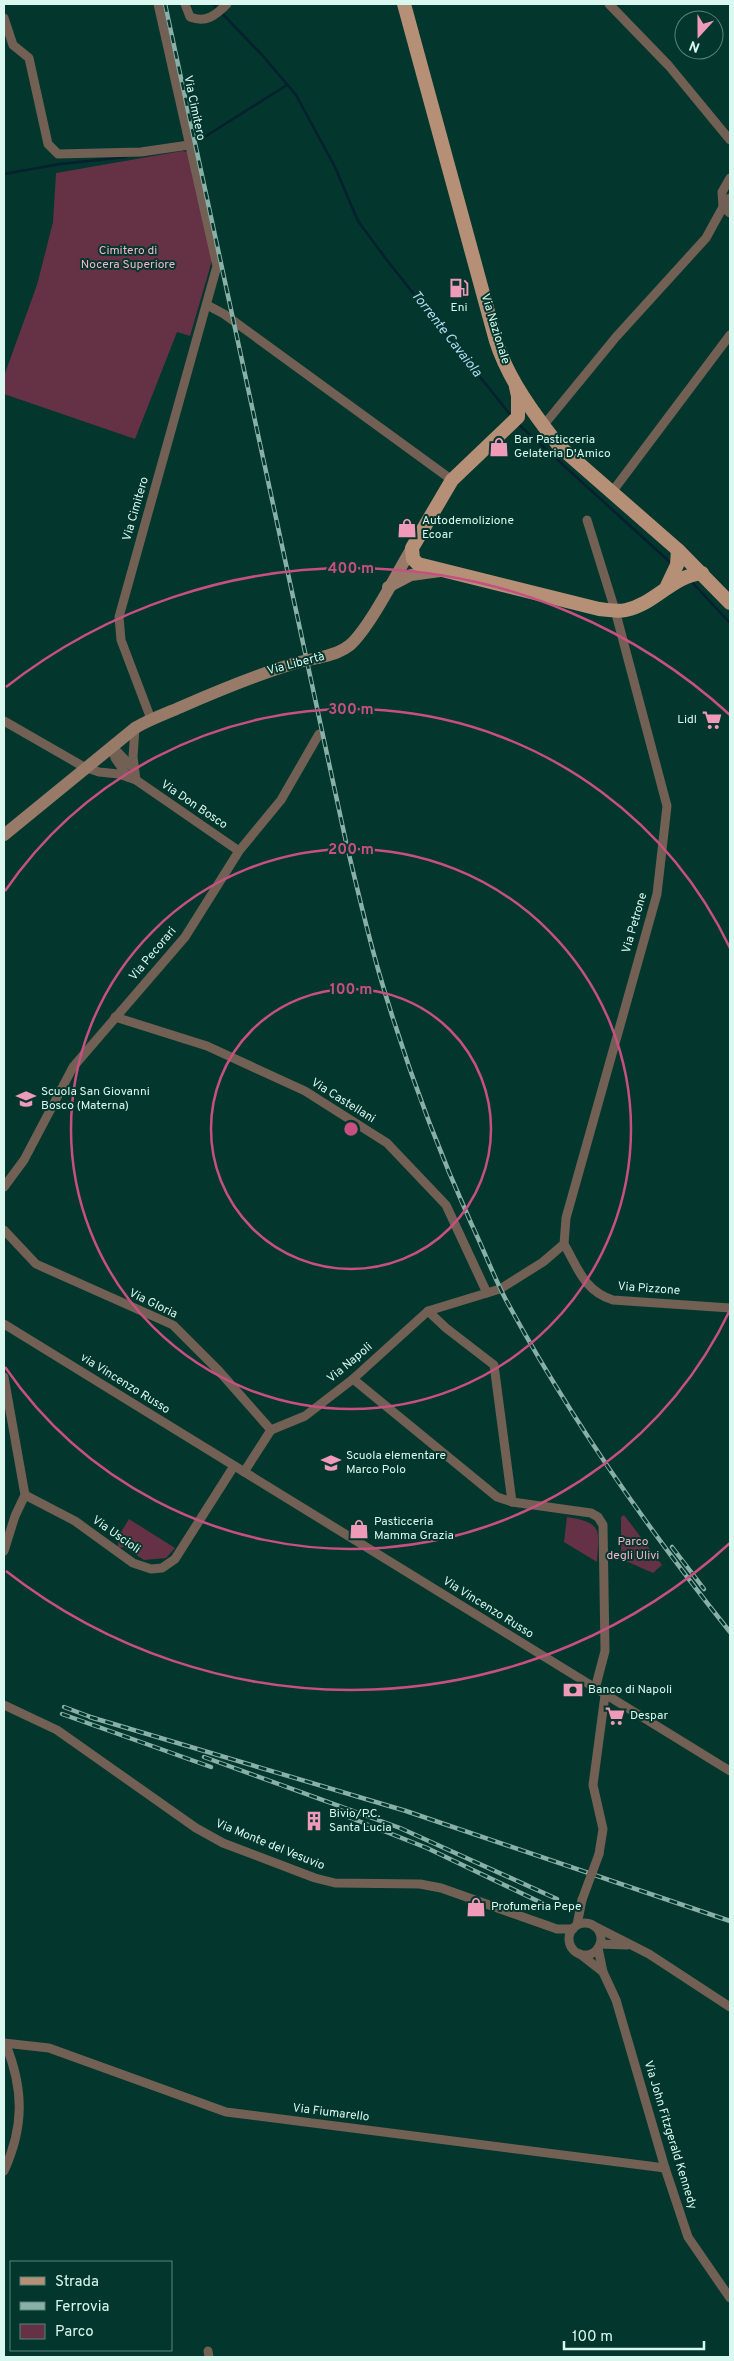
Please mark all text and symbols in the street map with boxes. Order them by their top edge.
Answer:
north arrow [674,10,724,60]
text: N [687,36,703,55]
street label: Via Cimitero [179,74,209,142]
park label: Cimitero di Nocera Superiore [81,243,175,273]
fuel station icon: Eni [448,277,470,299]
water label: Torrente Cavaiola [407,287,486,381]
street label: Via Nazionale [477,292,513,366]
place label: Eni [451,300,467,316]
place label: Bar Pasticceria Gelateria D'Amico [514,432,611,462]
shop icon: Bar Pasticceria Gelateria D'Amico [488,436,510,458]
street label: Via Cimitero [119,475,153,543]
place label: Autodemolizione Ecoar [422,513,514,543]
shop icon: Autodemolizione Ecoar [396,517,418,539]
text: 400 m [328,560,374,579]
street label: Via Libertà [266,649,326,679]
text: 300 m [328,701,374,720]
supermarket icon: Lidl [701,709,723,731]
place label: Lidl [677,712,697,728]
street label: Via Don Bosco [158,777,231,833]
text: 200 m [328,841,374,860]
street label: Via Petrone [619,891,651,955]
street label: Via Pecorari [126,924,180,984]
text: 100 m [330,981,372,1000]
street label: Via Castellani [308,1075,378,1127]
place label: Scuola San Giovanni Bosco (Materna) [41,1084,150,1114]
school or university icon: Scuola San Giovanni Bosco (Materna) [15,1088,37,1110]
centre of rings [342,1120,360,1138]
street label: Via Pizzone [617,1279,681,1299]
street label: Via Gloria [126,1285,180,1323]
street label: Via Napoli [324,1339,376,1387]
street label: via Vincenzo Russo [77,1350,173,1418]
place label: Scuola elementare Marco Polo [346,1448,446,1478]
school or university icon: Scuola elementare Marco Polo [320,1452,342,1474]
street label: Via Uscioli [89,1512,143,1558]
place label: Pasticceria Mamma Grazia [374,1514,454,1544]
shop icon: Pasticceria Mamma Grazia [348,1518,370,1540]
park label: Parco degli Ulivi [607,1534,659,1564]
street label: Via Vincenzo Russo [439,1573,537,1643]
bank icon: Banco di Napoli [562,1679,584,1701]
place label: Banco di Napoli [588,1682,672,1698]
supermarket icon: Despar [604,1705,626,1727]
place label: Despar [630,1708,668,1724]
place label: Bivio/P.C. Santa Lucia [329,1806,392,1836]
building icon: Bivio/P.C. Santa Lucia [303,1810,325,1832]
street label: Via Monte del Vesuvio [213,1816,327,1874]
shop icon: Profumeria Pepe [465,1896,487,1918]
place label: Profumeria Pepe [491,1899,581,1915]
street label: Via John Fitzgerald Kennedy [640,2059,700,2211]
street label: Via Fiumarello [292,2100,371,2126]
legend [10,2261,172,2351]
text: Strada [55,2273,99,2292]
text: Ferrovia [55,2298,109,2317]
scale bar [564,2318,704,2350]
text: Parco [55,2323,94,2342]
text: 100 m [572,2328,613,2347]

